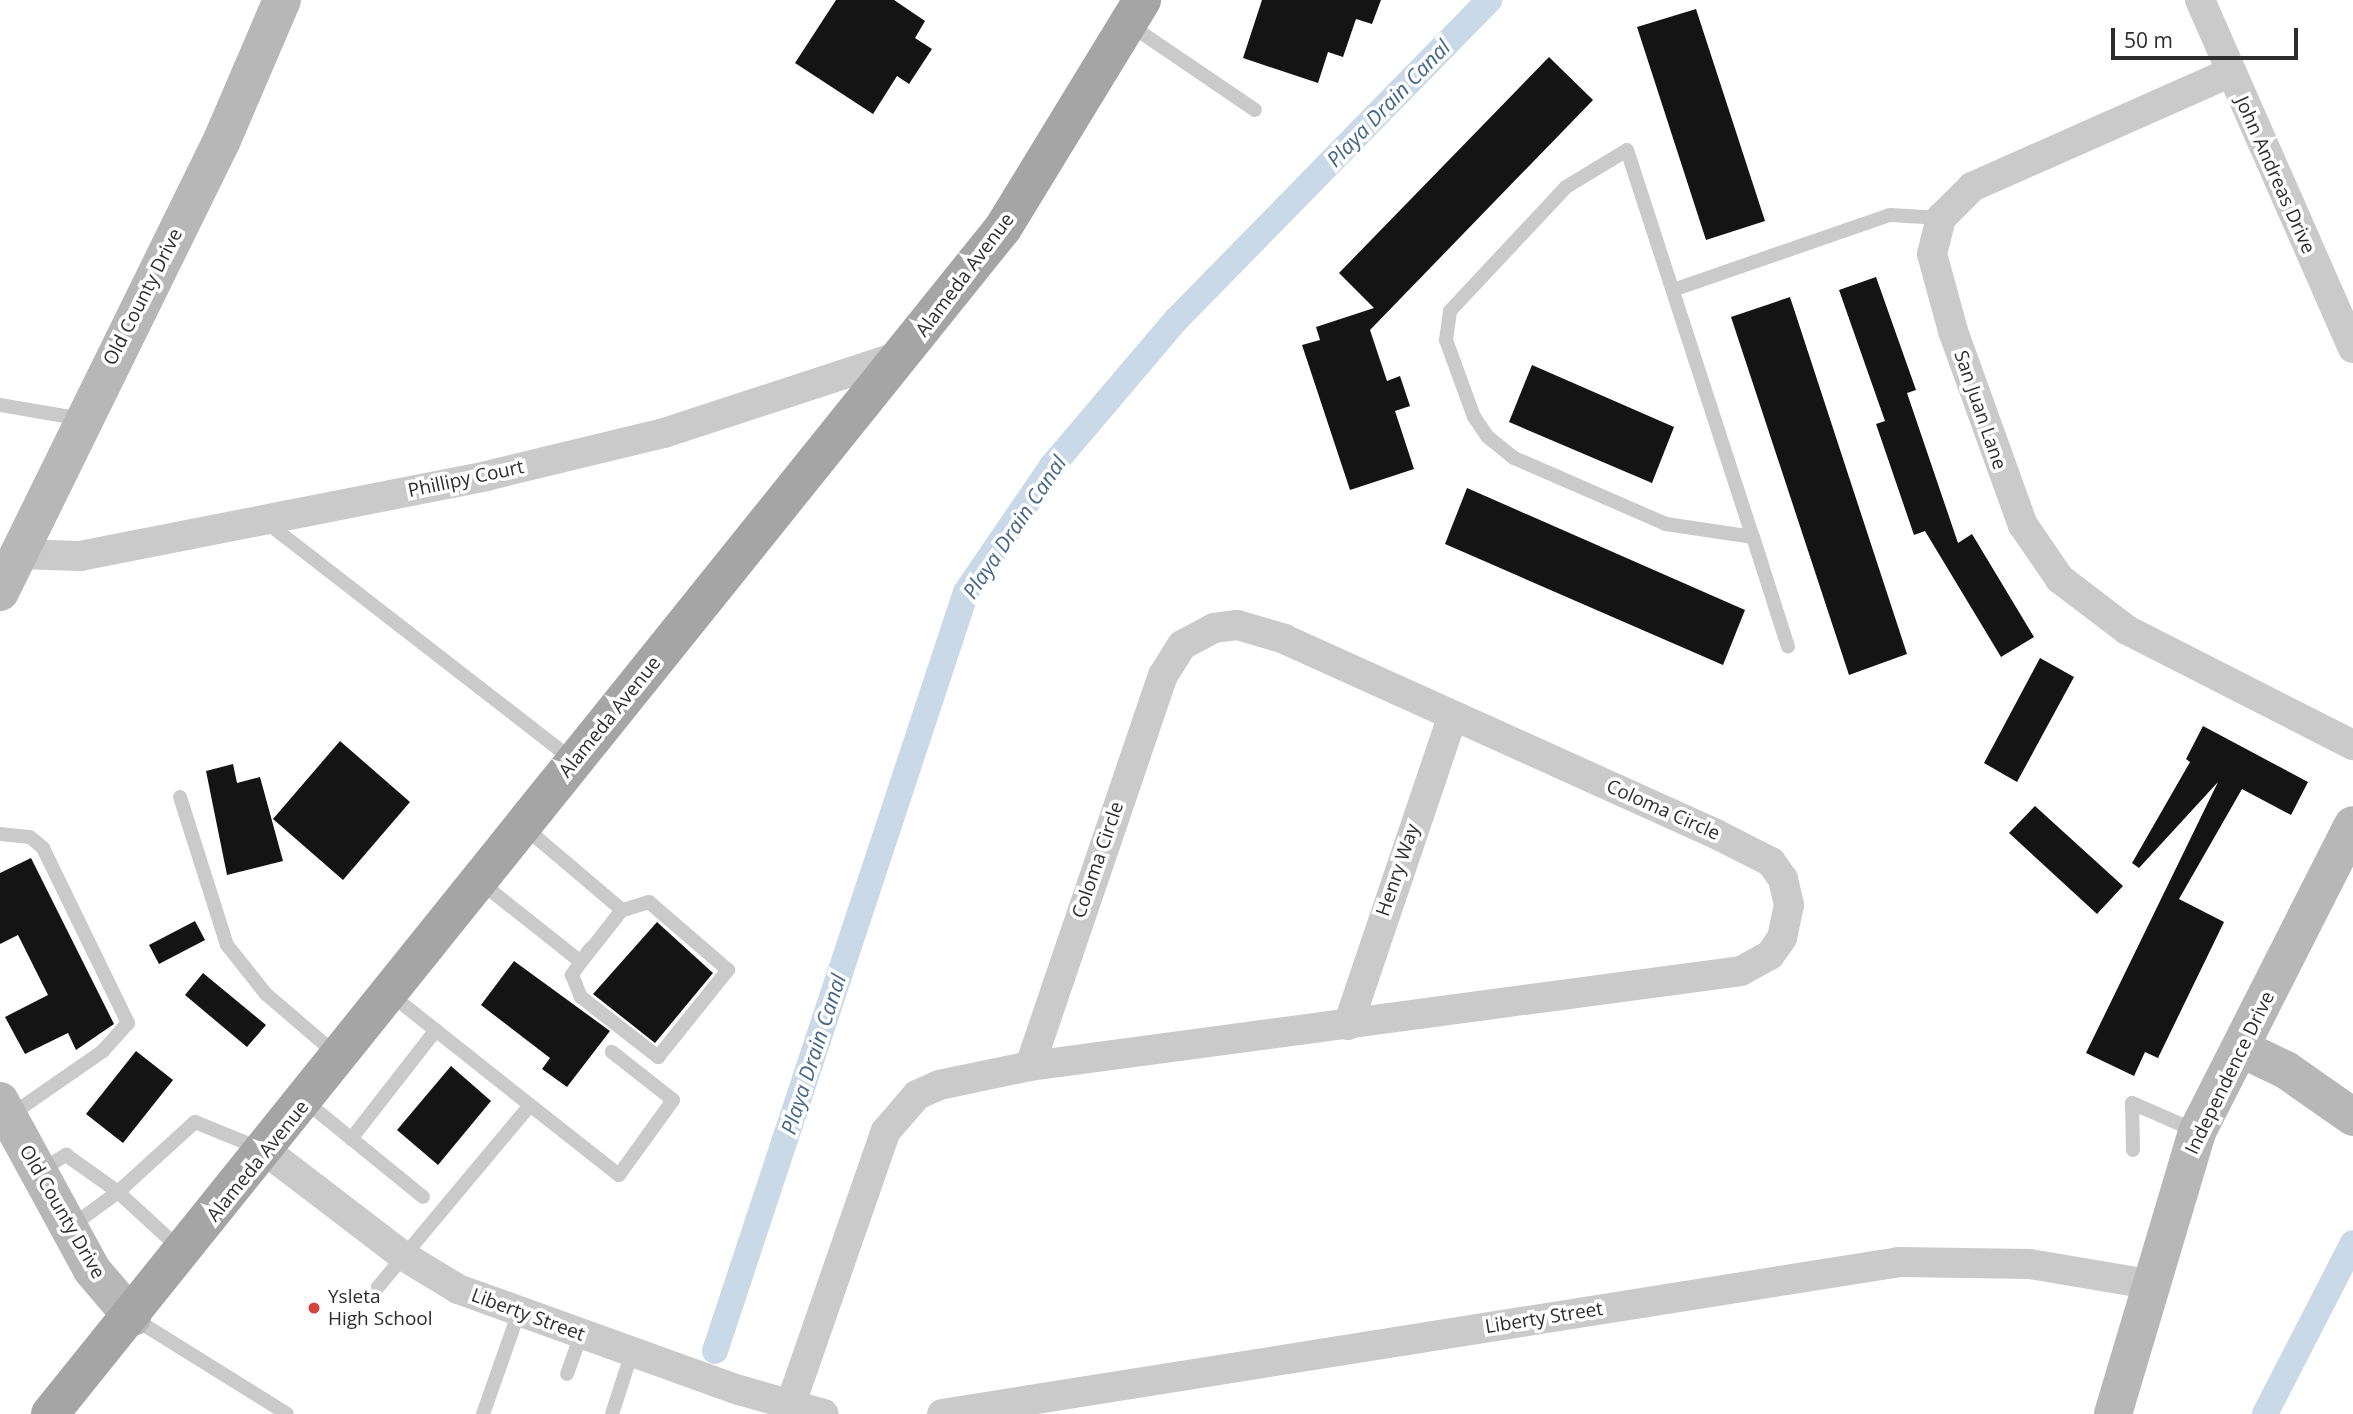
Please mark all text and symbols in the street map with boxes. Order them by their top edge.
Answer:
scale bar [2115,14,2302,58]
text: 50 m [2124,26,2173,54]
water label: Playa Drain Canal [1321,34,1455,172]
street label: John Andreas Drive [2230,93,2320,257]
street label: Alameda Avenue [911,209,1019,341]
street label: Old County Drive [99,225,187,369]
street label: San Juan Lane [1949,348,2011,472]
water label: Playa Drain Canal [957,451,1071,603]
street label: Phillipy Court [406,456,526,502]
street label: Alameda Avenue [554,652,666,782]
street label: Coloma Circle [1603,775,1723,845]
street label: Coloma Circle [1067,799,1129,921]
street label: Henry Way [1372,821,1424,919]
water label: Playa Drain Canal [775,971,851,1137]
street label: Independence Drive [2181,988,2279,1158]
street label: Alameda Avenue [202,1096,314,1226]
street label: Old County Drive [14,1141,110,1283]
street label: Liberty Street [468,1284,588,1346]
place label: Ysleta High School [328,1286,433,1330]
street label: Liberty Street [1483,1297,1605,1339]
marker: Ysleta High School [306,1300,322,1316]

